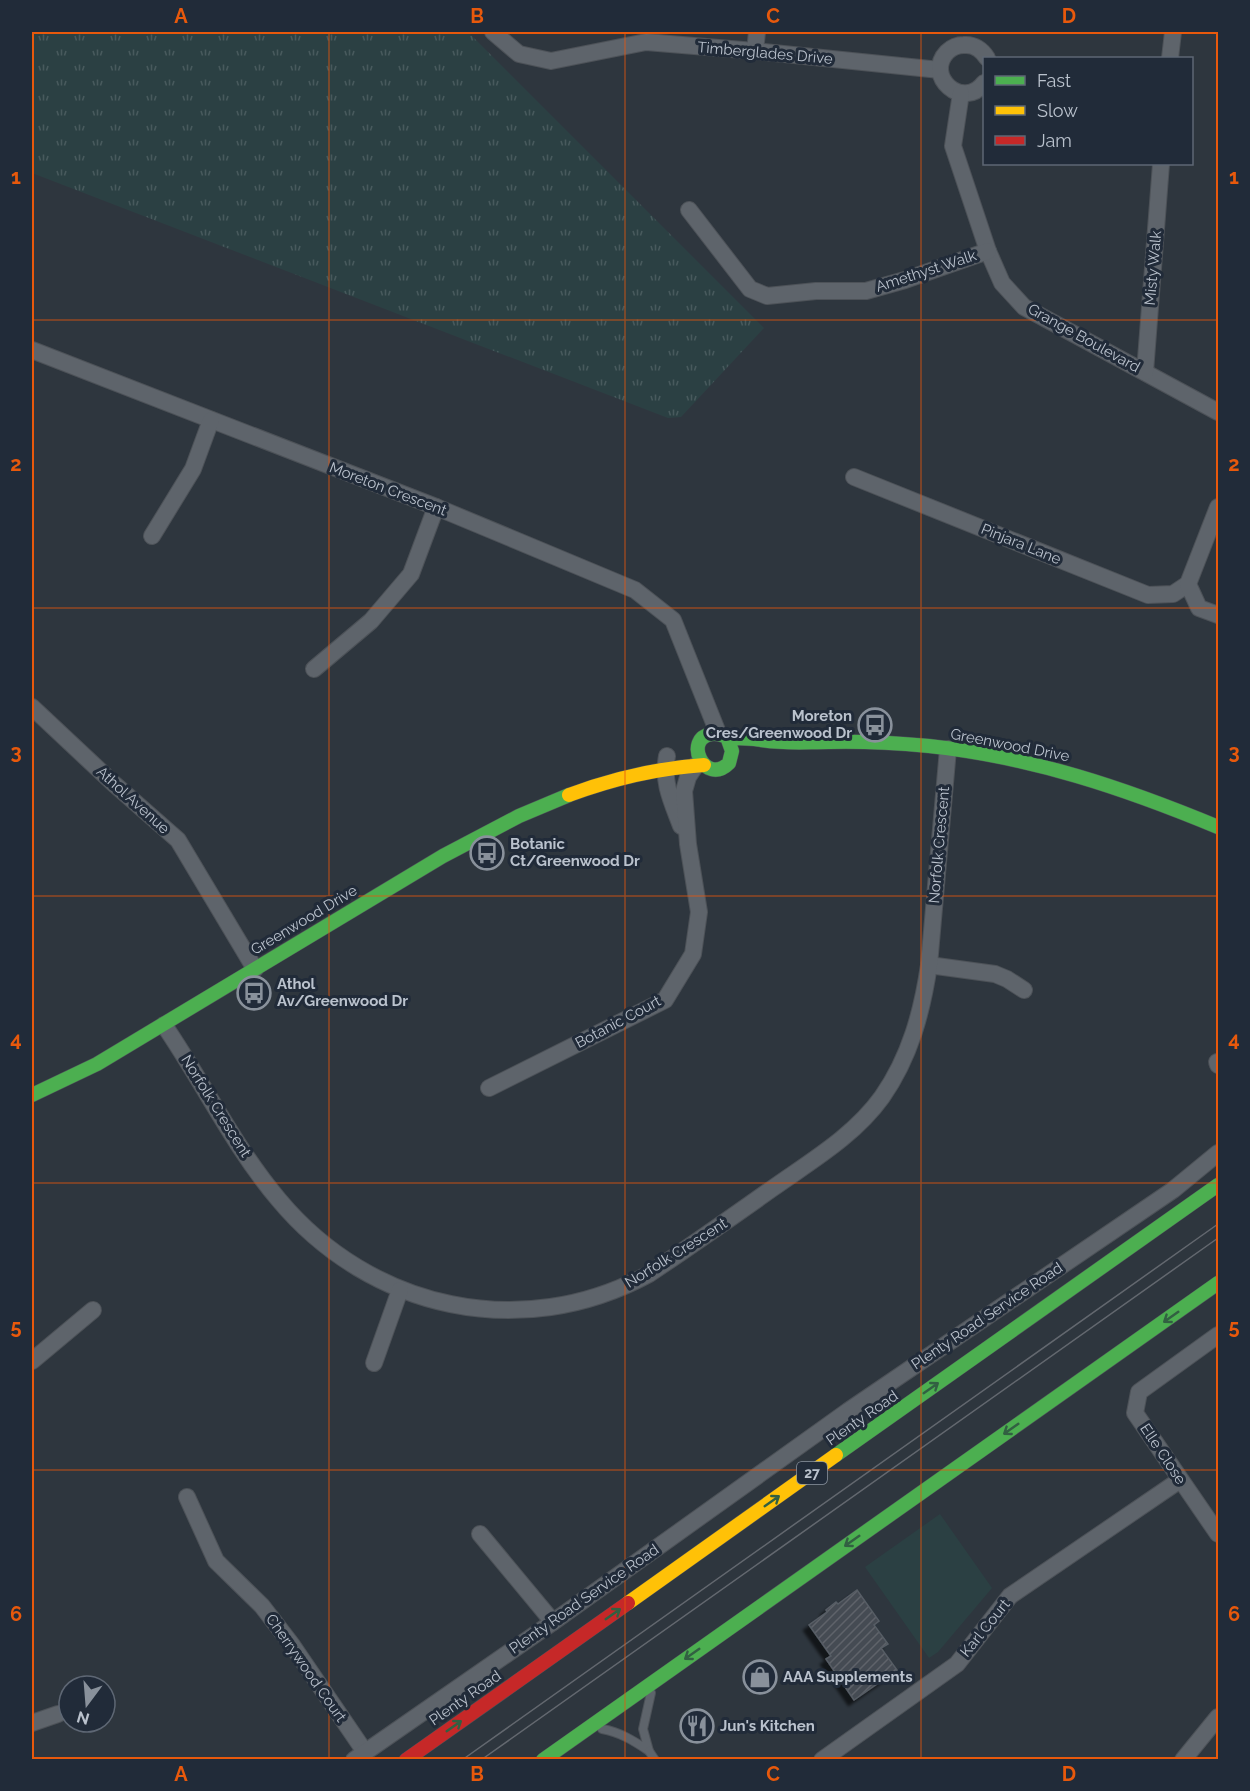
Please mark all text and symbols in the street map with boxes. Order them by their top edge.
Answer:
text: A [174,4,188,28]
text: B [470,4,484,28]
text: C [766,4,780,28]
text: D [1062,4,1076,28]
street label: Timberglades Drive [697,38,834,68]
legend [983,57,1193,165]
text: Fast [1037,70,1071,91]
text: Slow [1037,100,1078,121]
text: Jam [1037,130,1072,151]
text: 1 [11,165,21,189]
text: 1 [1229,165,1239,189]
street label: Misty Walk [1141,230,1165,306]
street label: Amethyst Walk [873,246,979,296]
street label: Grange Boulevard [1025,300,1143,376]
text: 2 [10,452,22,476]
text: 2 [1228,452,1240,476]
street label: Moreton Crescent [327,458,449,520]
street label: Pinjara Lane [978,520,1064,568]
place label: Moreton Cres/Greenwood Dr [706,707,852,742]
bus stop icon: Moreton Cres/Greenwood Dr [857,707,893,743]
street label: Greenwood Drive [949,725,1071,765]
text: 3 [10,740,22,764]
text: 3 [1228,740,1240,764]
street label: Athol Avenue [93,762,173,838]
street label: Norfolk Crescent [925,786,953,904]
bus stop icon: Botanic Ct/Greenwood Dr [469,835,505,871]
place label: Botanic Ct/Greenwood Dr [510,835,640,870]
street label: Greenwood Drive [248,881,361,959]
bus stop icon: Athol Av/Greenwood Dr [236,975,272,1011]
place label: Athol Av/Greenwood Dr [277,975,408,1010]
street label: Botanic Court [572,992,664,1052]
text: 4 [10,1027,22,1051]
text: 4 [1228,1027,1240,1051]
street label: Norfolk Crescent [177,1052,255,1160]
street label: Norfolk Crescent [622,1214,730,1292]
street label: Plenty Road Service Road [908,1259,1066,1373]
one-way arrow [1163,1311,1179,1323]
text: 5 [10,1315,22,1339]
text: 5 [1228,1315,1240,1339]
one-way arrow [923,1382,939,1394]
street label: Plenty Road [823,1387,901,1449]
street label: Elle Close [1136,1420,1190,1488]
one-way arrow [1004,1423,1020,1435]
road number: 27 [797,1462,827,1484]
one-way arrow [764,1495,780,1507]
one-way arrow [844,1535,860,1548]
street label: Plenty Road Service Road [506,1540,662,1658]
street label: Karl Court [956,1596,1014,1660]
text: 6 [10,1602,22,1626]
text: 6 [1228,1602,1240,1626]
one-way arrow [605,1608,621,1620]
street label: Cherrywood Court [262,1610,350,1726]
one-way arrow [685,1648,701,1660]
shop icon: AAA Supplements [742,1659,778,1695]
street label: Plenty Road [426,1667,504,1729]
place label: AAA Supplements [783,1668,913,1686]
north arrow [57,1674,117,1734]
text: N [75,1707,91,1729]
restaurant icon: Jun's Kitchen [679,1708,715,1744]
place label: Jun's Kitchen [720,1717,815,1735]
one-way arrow [445,1720,461,1732]
text: A [174,1762,188,1786]
text: B [470,1762,484,1786]
text: C [766,1762,780,1786]
text: D [1062,1762,1076,1786]

